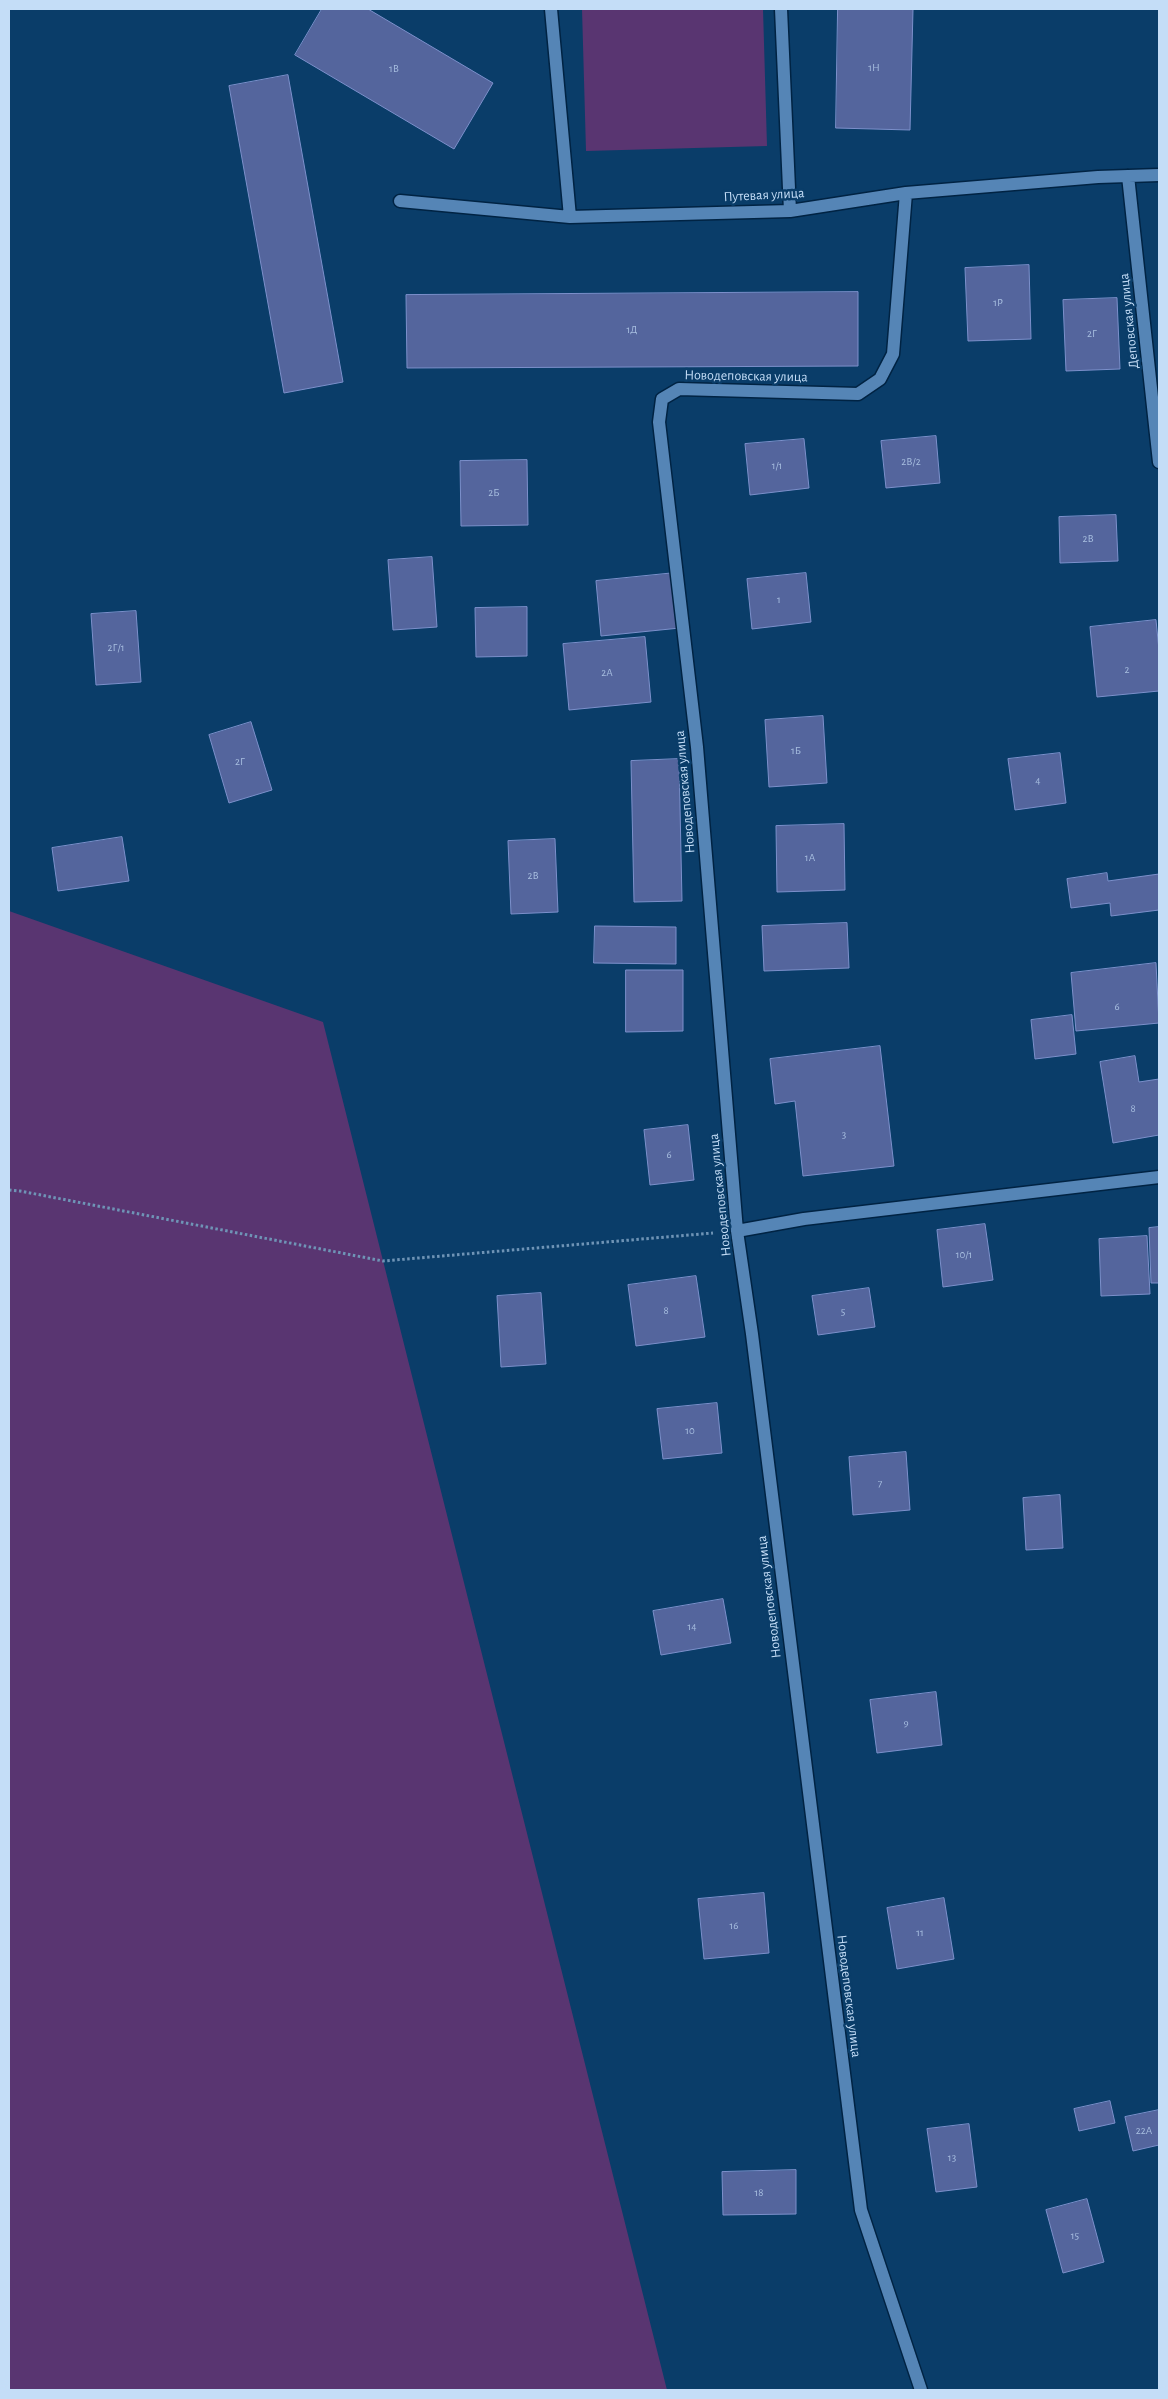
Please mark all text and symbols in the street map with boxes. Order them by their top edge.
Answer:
house number: 1Н [868,61,880,75]
house number: 1В [389,62,399,76]
street label: Путевая улица [723,184,805,206]
street label: Деповская улица [1116,272,1142,370]
house number: 1Р [993,296,1003,310]
house number: 1Д [627,323,637,337]
house number: 2Г [1087,327,1097,341]
street label: Новодеповская улица [684,367,808,385]
house number: 2В/2 [901,455,921,469]
house number: 1/1 [772,459,782,473]
house number: 2Б [488,486,500,500]
house number: 2В [1082,532,1094,546]
house number: 1 [777,593,781,607]
house number: 2Г/1 [108,641,124,655]
house number: 2 [1124,663,1130,677]
house number: 2А [601,666,613,680]
street label: Новодеповская улица [671,730,699,854]
house number: 1Б [791,744,801,758]
house number: 2Г [235,755,245,769]
house number: 4 [1035,774,1041,788]
house number: 1А [805,851,815,865]
house number: 2В [527,869,539,883]
house number: 6 [1114,1000,1120,1014]
house number: 8 [1130,1102,1136,1116]
house number: 3 [842,1128,846,1142]
street label: Новодеповская улица [705,1133,735,1257]
house number: 6 [666,1148,672,1162]
house number: 10/1 [956,1248,972,1262]
house number: 8 [663,1304,669,1318]
house number: 5 [841,1305,845,1319]
house number: 10 [685,1424,695,1438]
house number: 7 [878,1477,882,1491]
street label: Новодеповская улица [753,1535,785,1659]
house number: 14 [687,1620,697,1634]
house number: 9 [903,1716,909,1730]
house number: 16 [730,1919,738,1933]
house number: 11 [916,1926,924,1940]
street label: Новодеповская улица [833,1934,865,2058]
house number: 22А [1136,2124,1152,2138]
house number: 13 [948,2151,956,2165]
house number: 18 [755,2186,763,2200]
house number: 15 [1071,2229,1079,2243]

